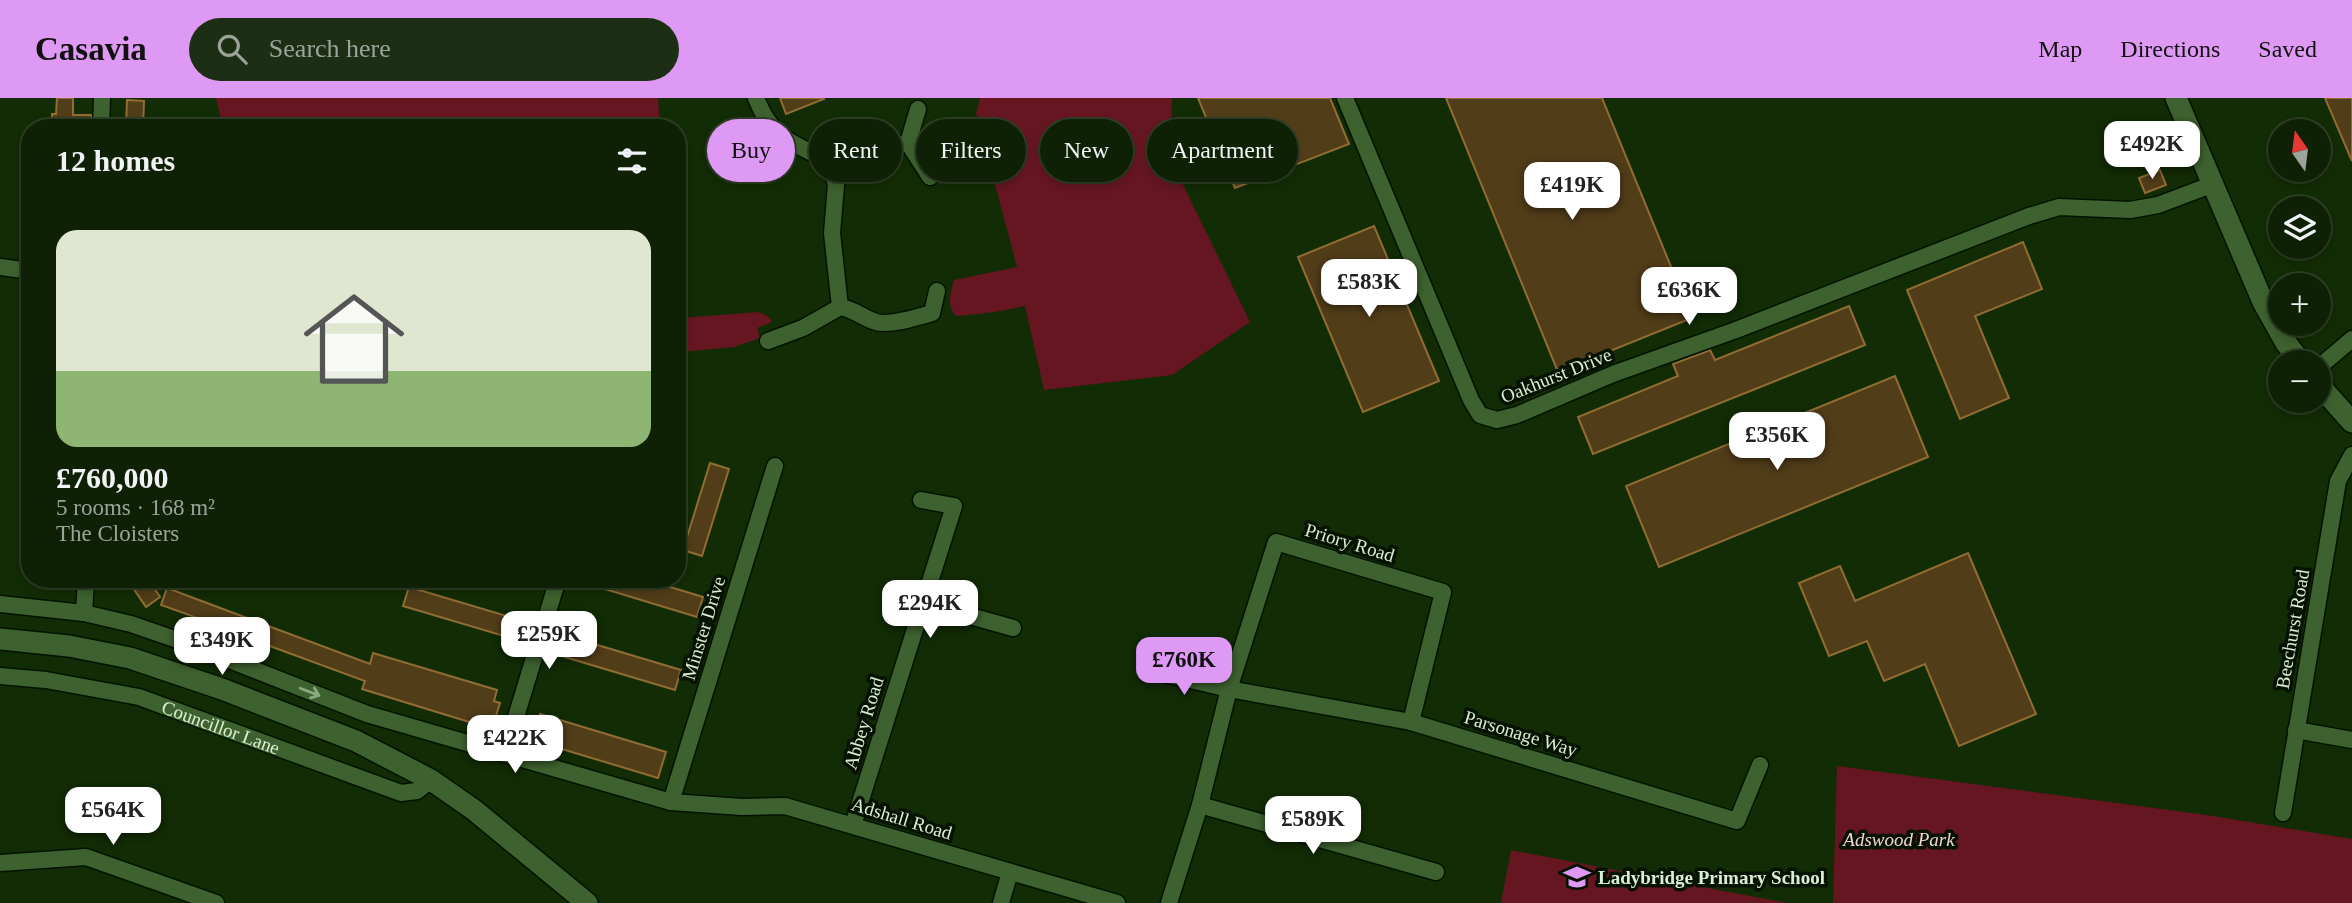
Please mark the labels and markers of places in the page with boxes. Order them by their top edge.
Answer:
pin: £492K [2103,122,2201,181]
pin: £419K [1523,162,1621,222]
pin: £583K [1320,260,1418,319]
pin: £636K [1640,268,1738,327]
pin: £356K [1728,412,1826,472]
pin: £294K [881,580,979,640]
pin: £259K [500,612,598,671]
pin: £349K [173,618,271,677]
pin: £760K [1135,638,1233,697]
pin: £422K [466,716,564,775]
pin: £564K [64,788,162,847]
pin: £589K [1264,796,1362,856]
school or university icon: Ladybridge Primary School [1562,862,1592,892]
place label: Ladybridge Primary School [1598,867,1825,888]

